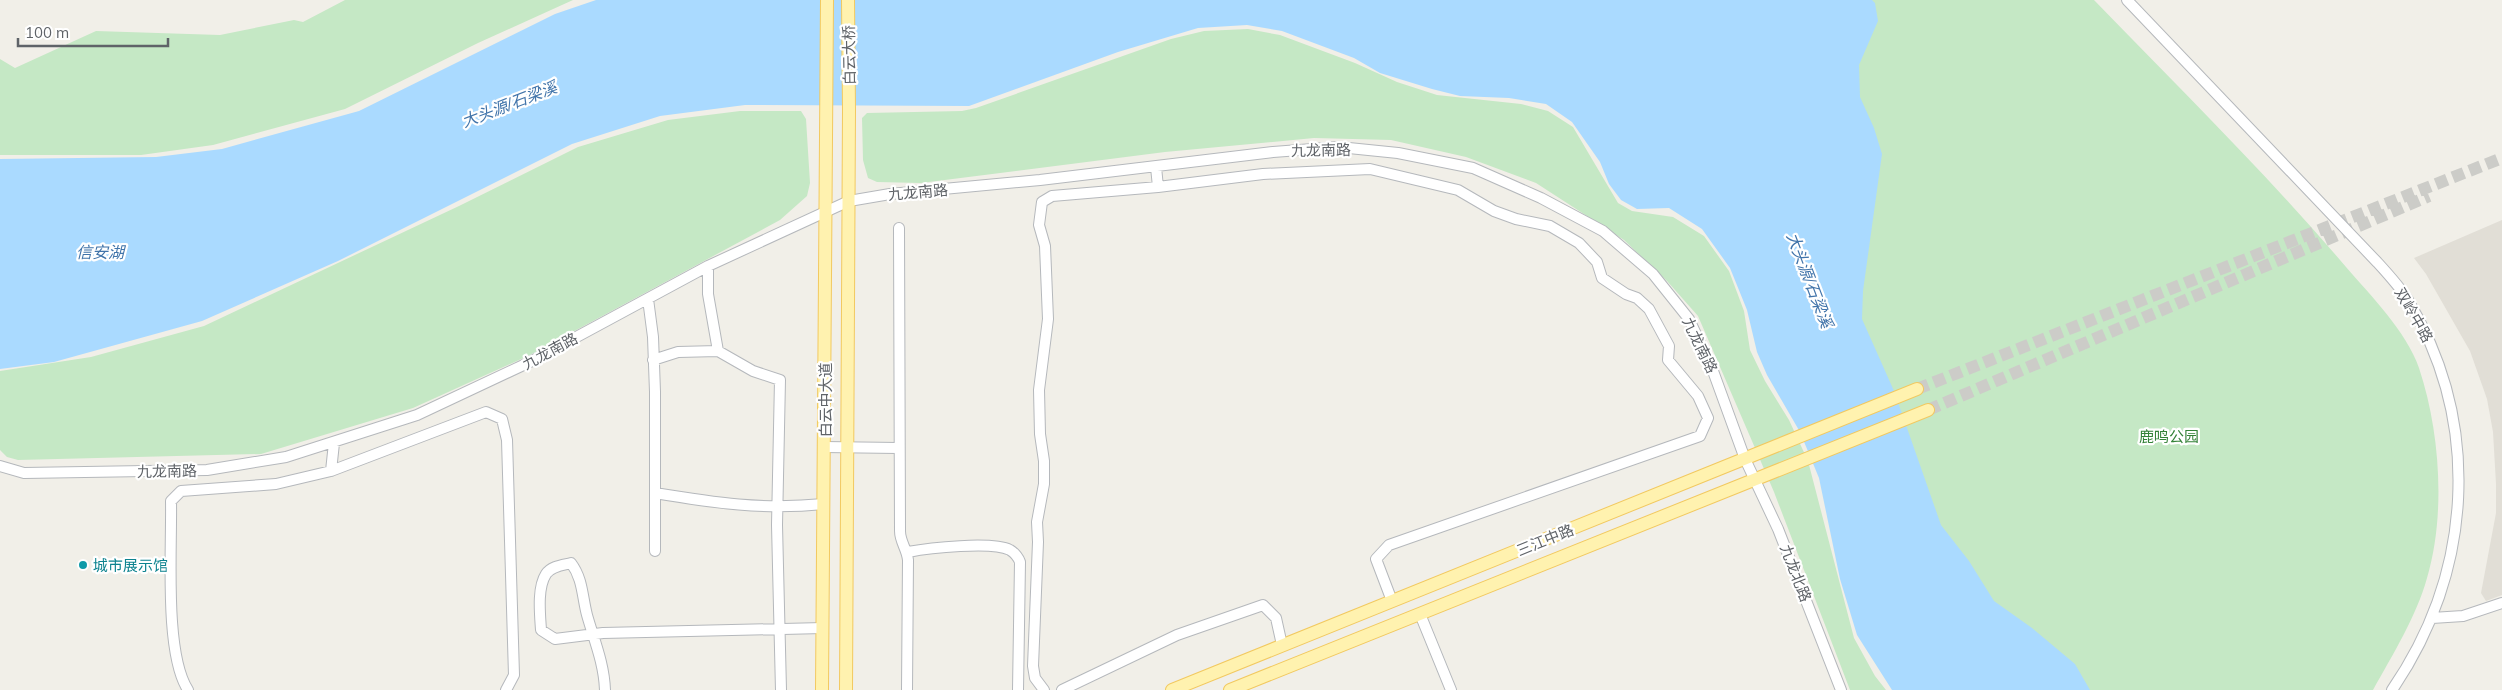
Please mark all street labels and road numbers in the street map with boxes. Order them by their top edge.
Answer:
street label: 白云大桥 [839,25,859,85]
street label: 九龙南路 [1291,140,1351,160]
street label: 九龙南路 [887,180,949,204]
street label: 双岭中路 [2391,284,2437,346]
street label: 九龙南路 [1678,314,1722,376]
street label: 九龙南路 [519,329,581,373]
street label: 白云中大道 [816,362,835,438]
street label: 九龙南路 [137,461,197,481]
street label: 三江中路 [1514,520,1576,560]
street label: 九龙北路 [1776,542,1816,604]

